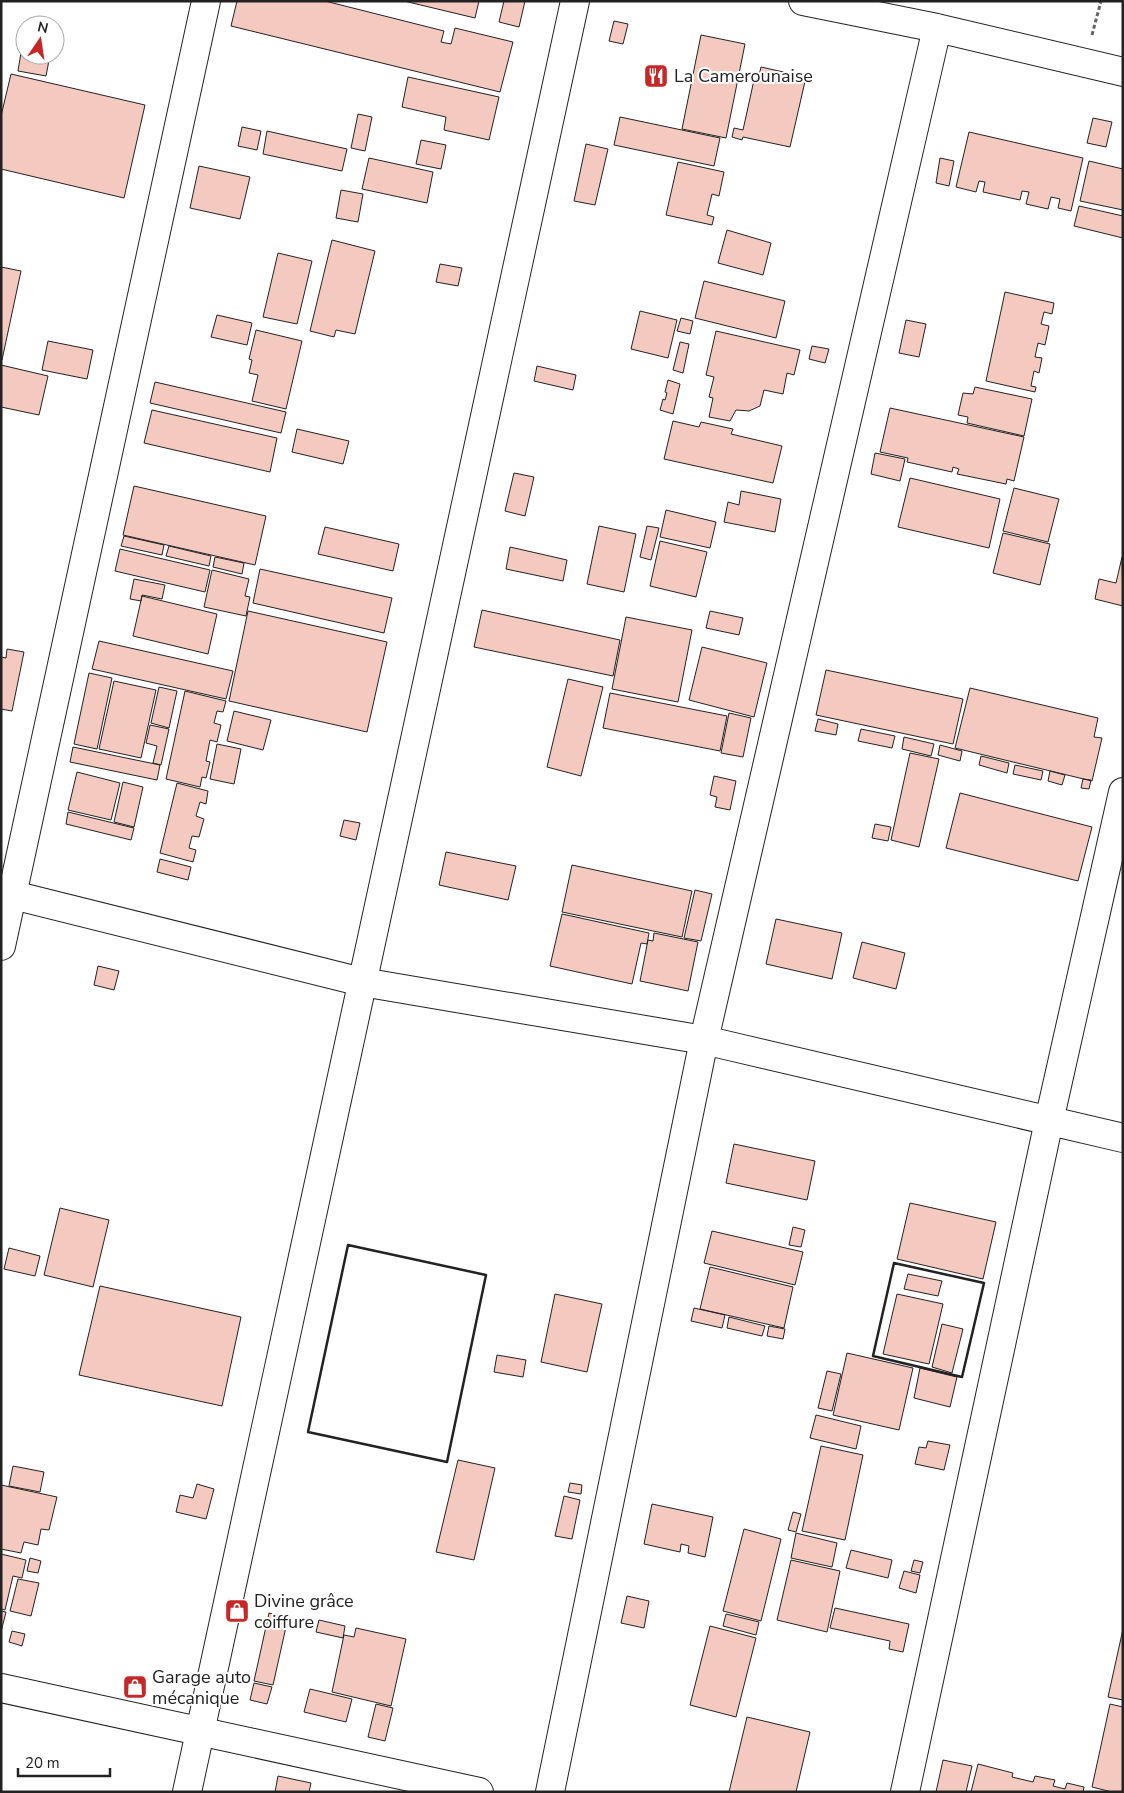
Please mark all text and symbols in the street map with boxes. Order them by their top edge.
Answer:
north arrow [15,15,65,65]
text: N [36,17,50,38]
restaurant icon: La Camerounaise [643,63,669,89]
place label: La Camerounaise [674,64,813,88]
place label: Divine grâce coiffure [254,1589,354,1634]
shop icon: Divine grâce coiffure [224,1598,250,1624]
place label: Garage auto mécanique [152,1665,251,1710]
shop icon: Garage auto mécanique [122,1674,148,1700]
scale bar [18,1746,110,1778]
text: 20 m [25,1753,60,1773]

